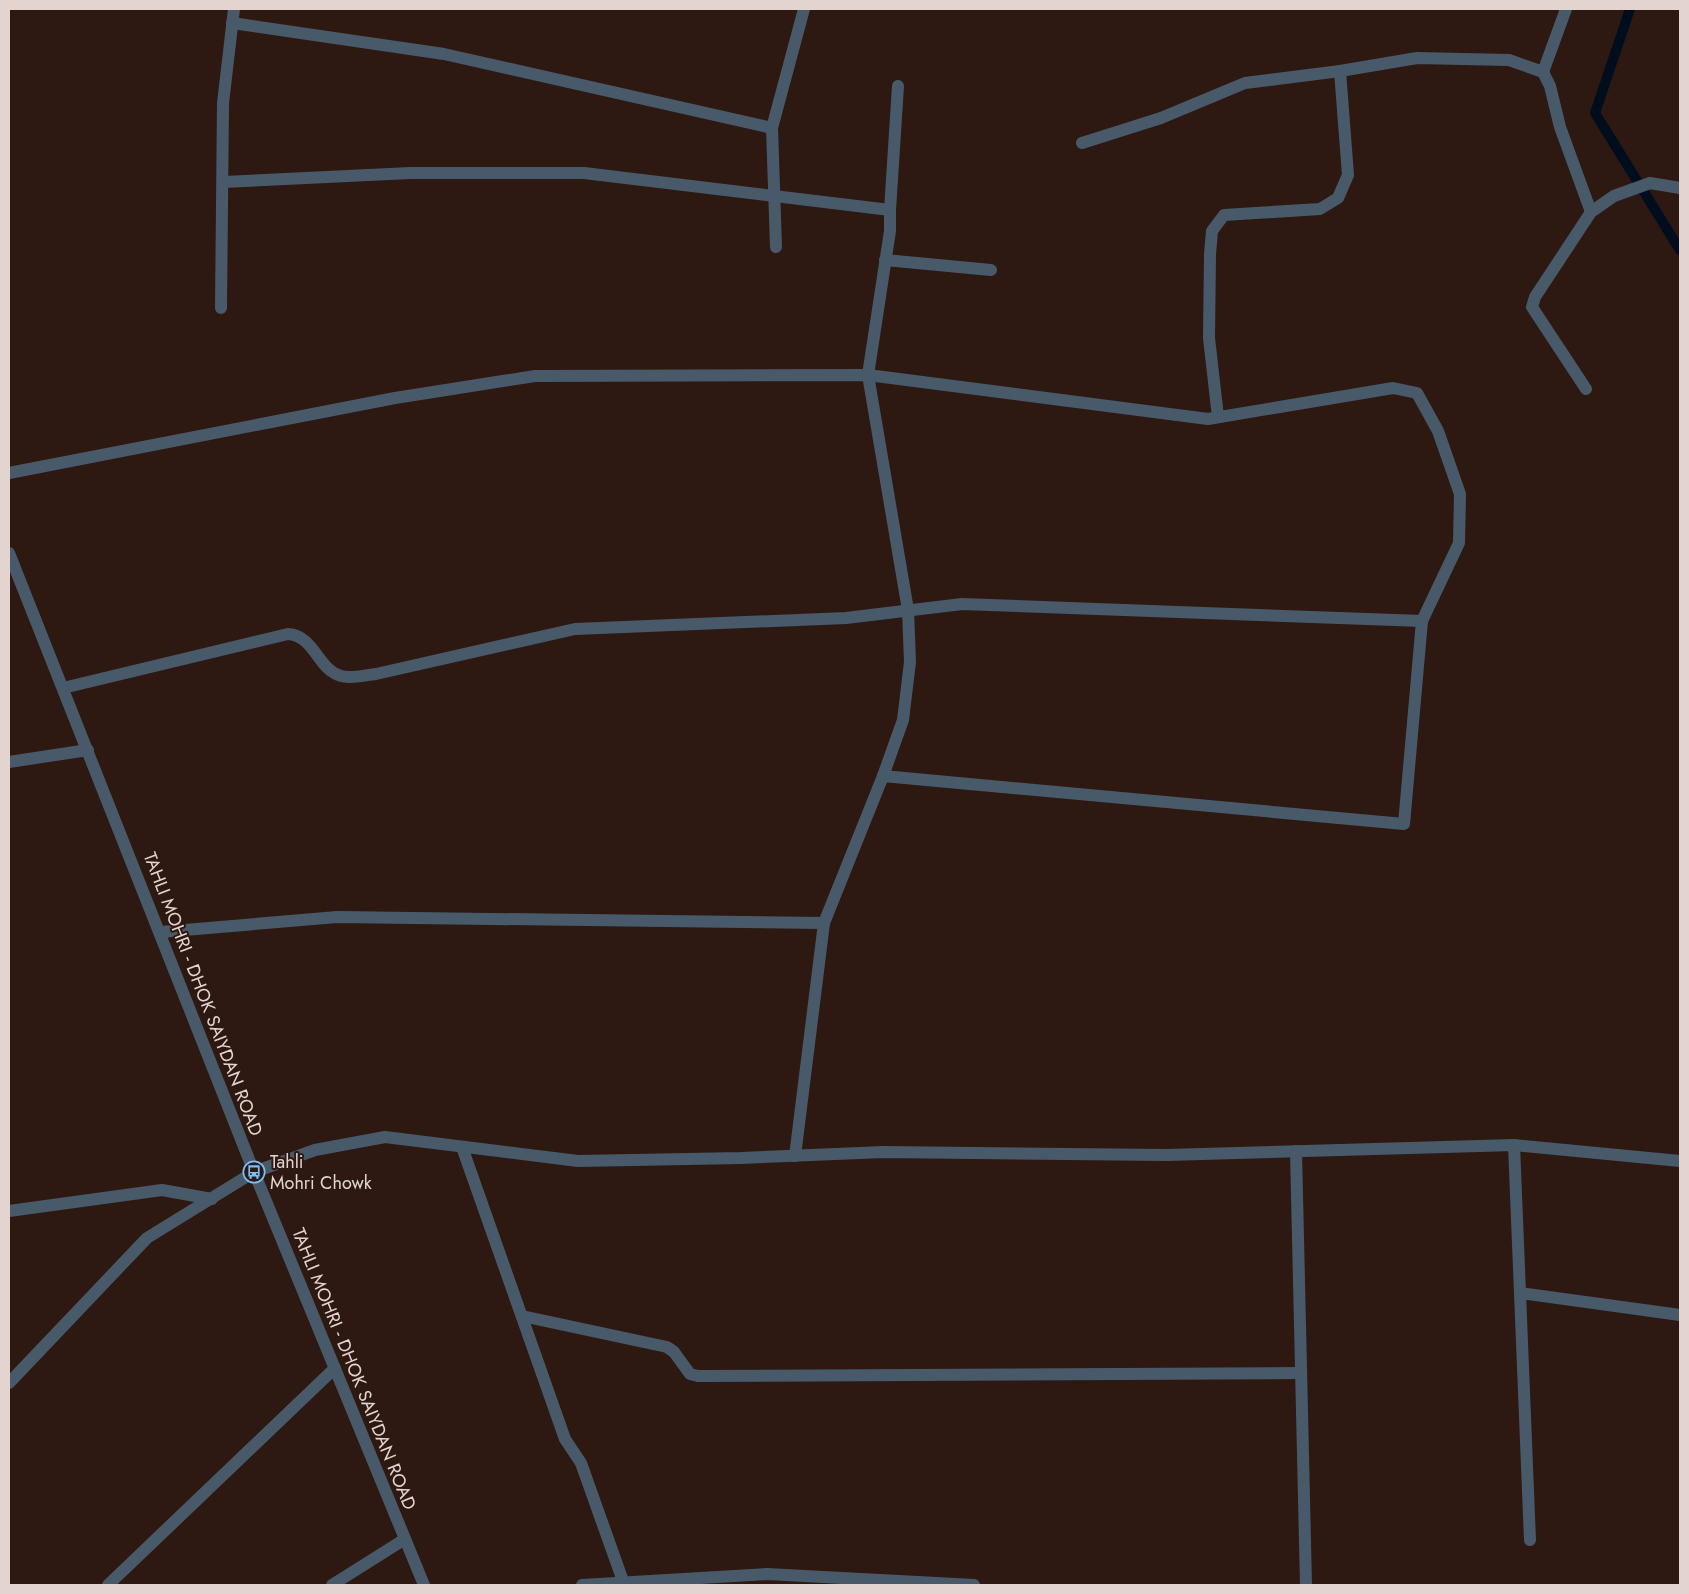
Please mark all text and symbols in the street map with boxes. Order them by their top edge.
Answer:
street label: TAHLI MOHRI - DHOK SAIYDAN ROAD [137,848,269,1140]
place label: Tahli Mohri Chowk [270,1149,372,1196]
bus stop icon: Tahli Mohri Chowk [242,1160,266,1184]
street label: TAHLI MOHRI - DHOK SAIYDAN ROAD [285,1224,423,1514]

